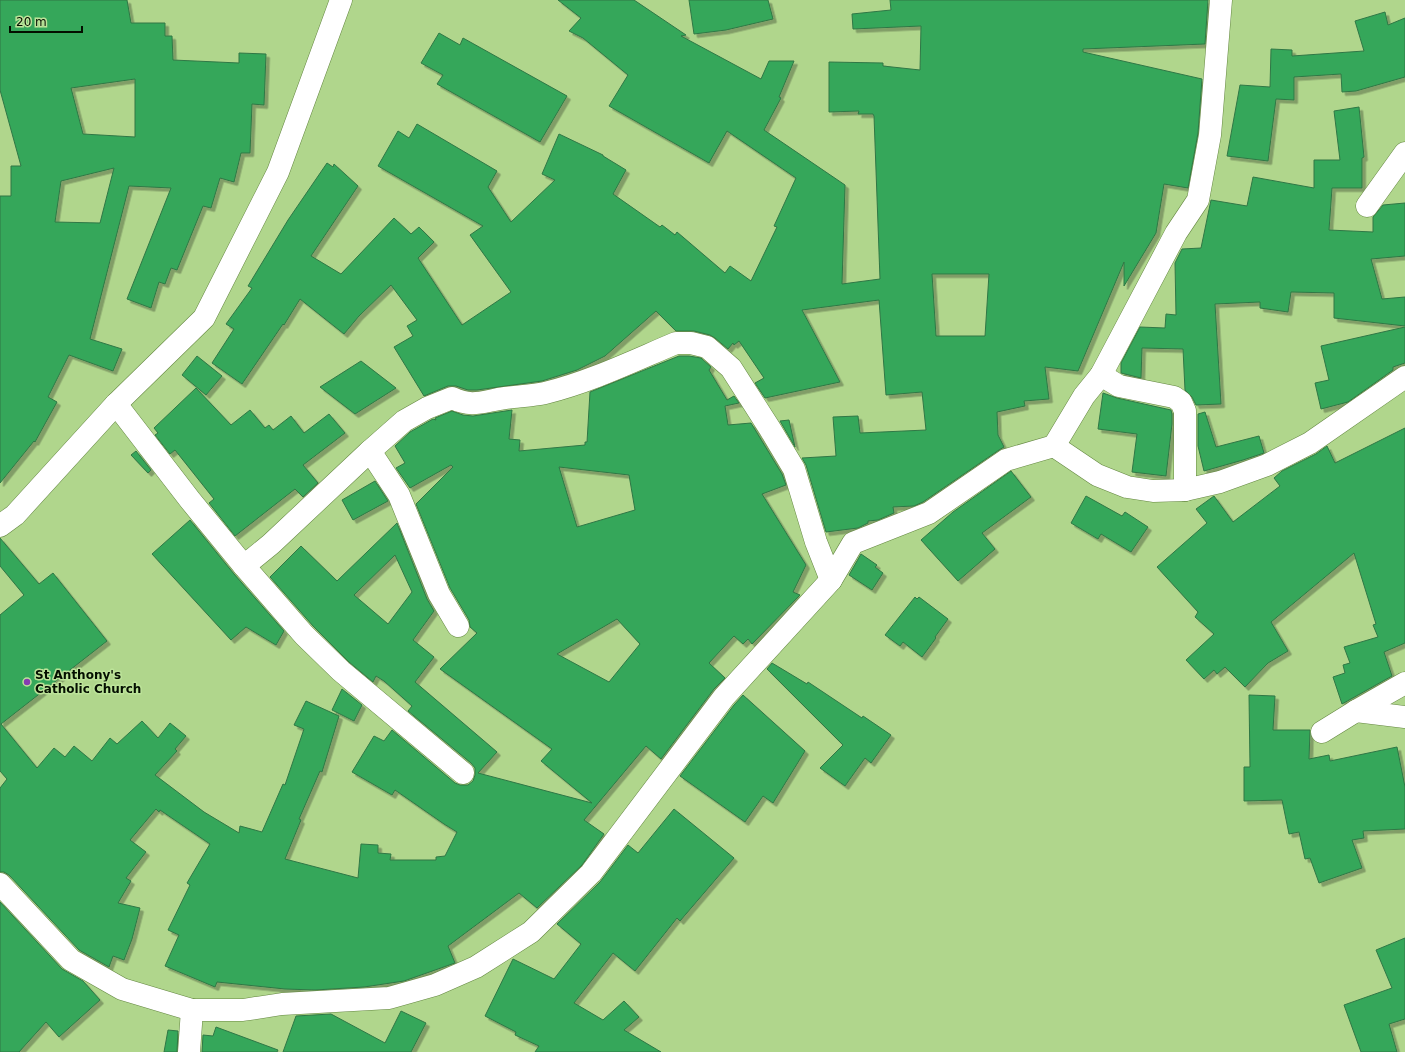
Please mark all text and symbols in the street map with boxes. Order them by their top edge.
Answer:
scale bar [10,8,82,34]
text: 20 m [16,15,47,29]
place label: St Anthony's Catholic Church [35,668,141,696]
marker: St Anthony's Catholic Church [22,677,32,687]

